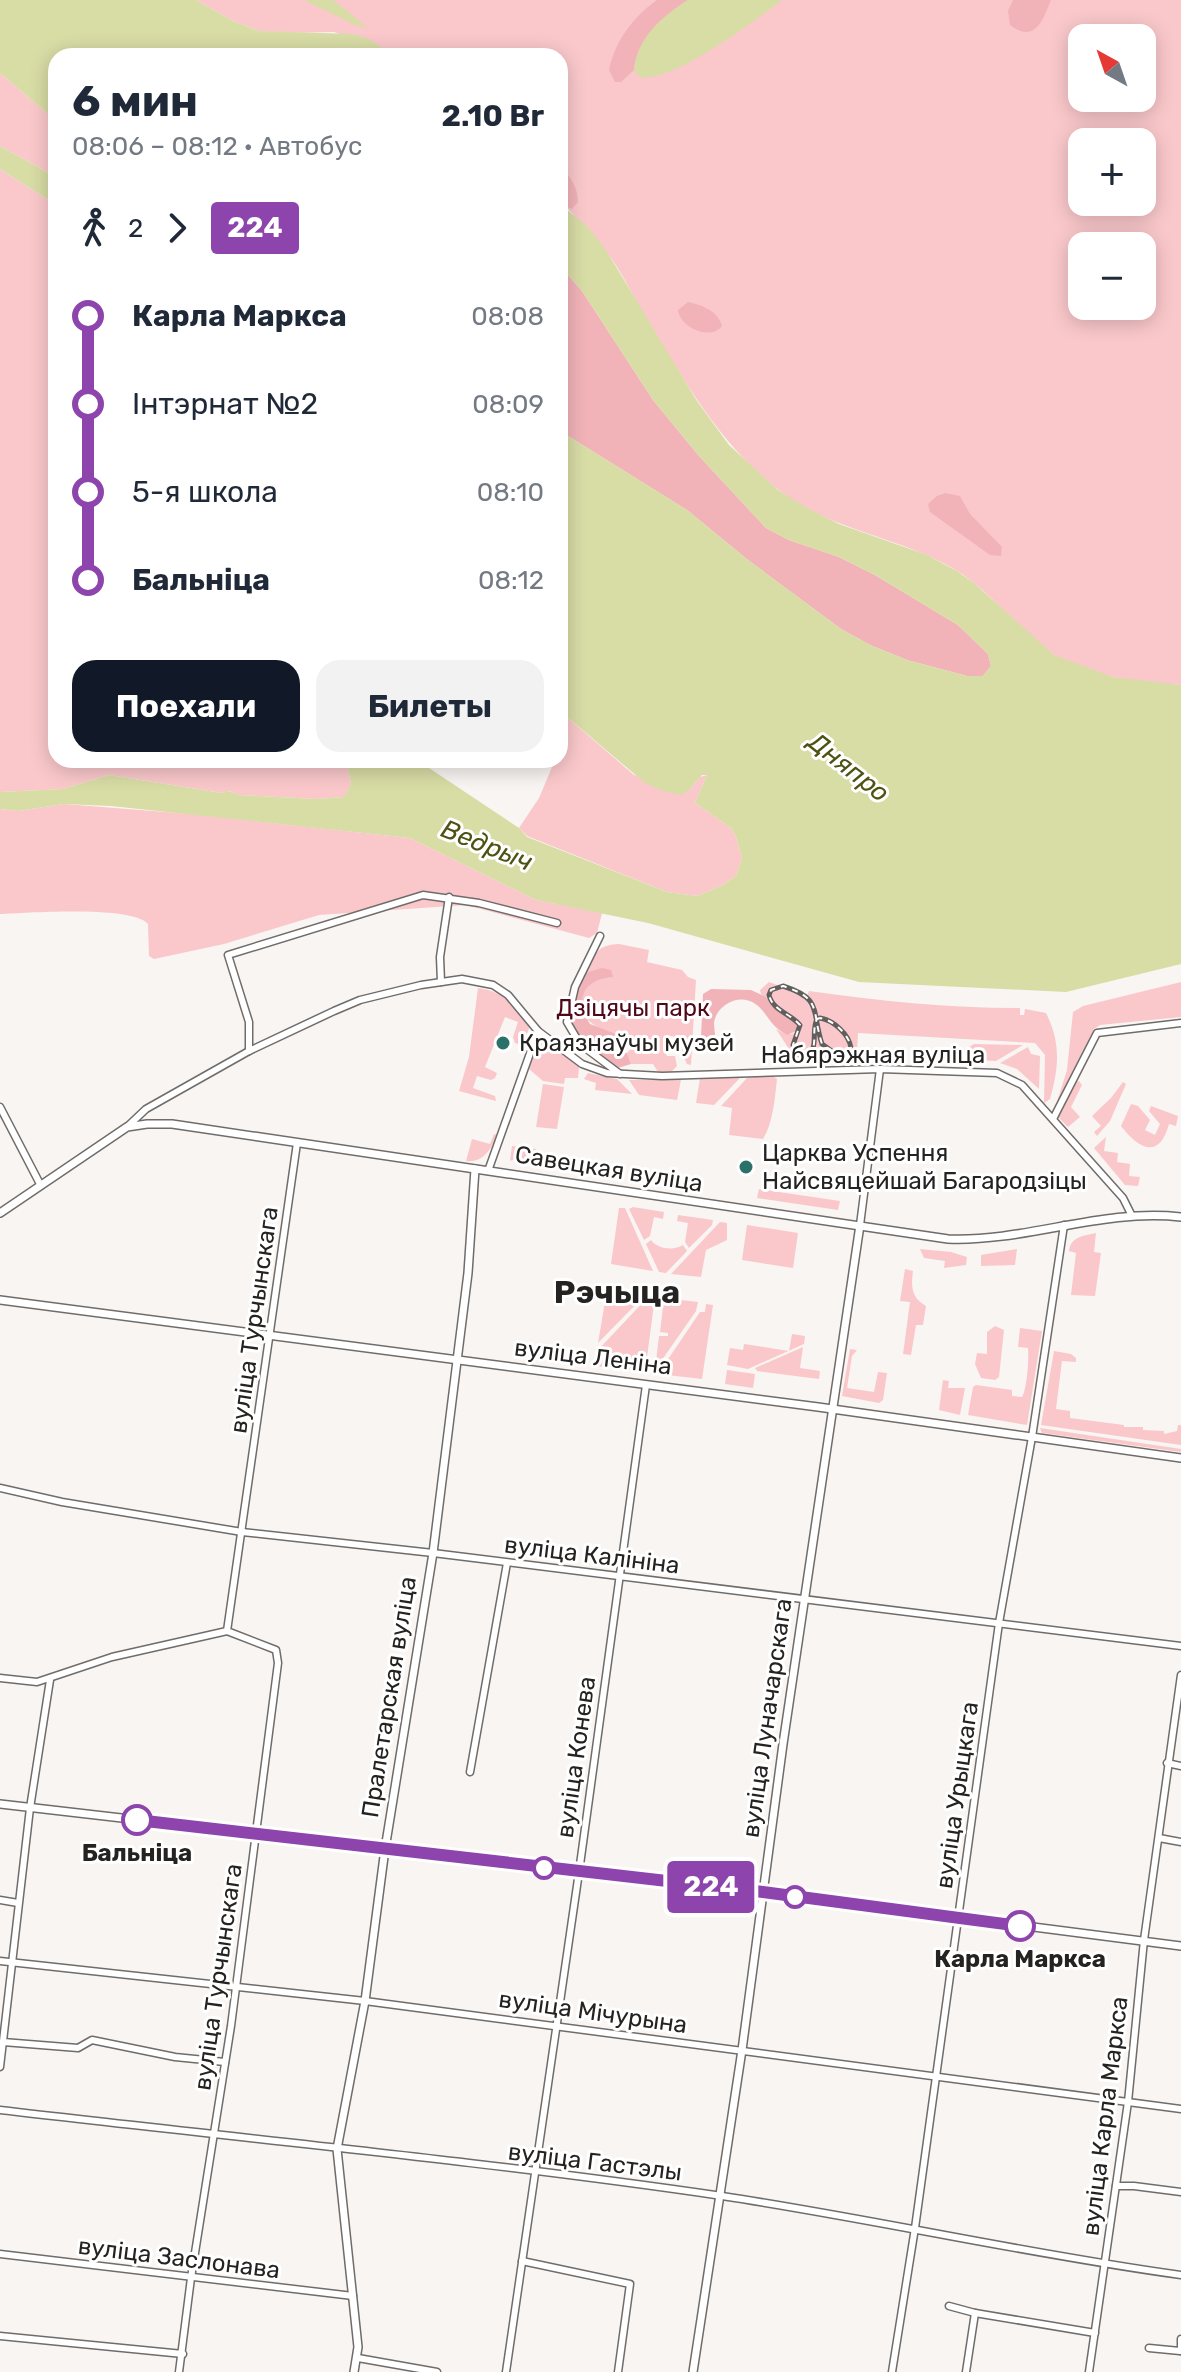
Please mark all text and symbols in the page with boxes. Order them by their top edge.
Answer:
north arrow [1068,24,1156,112]
map controls [1068,24,1156,320]
text: 6 мин [72,75,198,127]
text: 2.10 Br [441,98,544,134]
button: + [1068,128,1156,216]
text: 08:06 – 08:12 · Автобус [72,131,362,162]
icon: walk [72,206,116,250]
icon: forward [155,206,199,250]
text: 224 [227,211,283,244]
text: 2 [128,213,143,244]
button: − [1068,232,1156,320]
text: Карла Маркса [132,298,347,334]
text: 08:08 [471,301,544,332]
text: Інтэрнат №2 [132,386,318,422]
text: 08:09 [472,389,544,420]
text: 5-я школа [132,474,278,510]
text: 08:10 [477,477,544,508]
text: Бальніца [132,562,270,598]
text: 08:12 [478,565,544,596]
button: Поехали [72,660,300,752]
button: Билеты [316,660,544,752]
water label: Дняпро [800,725,895,809]
water label: Ведрыч [437,813,537,878]
park label: Дзіцячы парк [556,994,710,1022]
place label: Краязнаўчы музей [519,1029,734,1057]
marker: Краязнаўчы музей [494,1034,512,1052]
street label: Набярэжная вуліца [761,1041,985,1069]
place label: Царква Успення Найсвяцейшай Багародзіцы [762,1139,1087,1195]
street label: Савецкая вуліца [513,1140,705,1198]
marker: Царква Успення Найсвяцейшай Багародзіцы [737,1158,755,1176]
street label: вуліца Турчынскага [224,1205,284,1435]
district label: Рэчыца [554,1273,680,1311]
street label: вуліца Леніна [513,1333,673,1381]
street label: вуліца Калініна [503,1530,681,1580]
street label: Пралетарская вуліца [356,1574,422,1820]
street label: вуліца Луначарскага [736,1597,798,1839]
street label: вуліца Конева [551,1674,601,1840]
street label: вуліца Урыцкага [930,1700,984,1890]
marker: Бальніца [122,1805,152,1835]
place label: Бальніца [82,1839,192,1867]
unlabelled marker [533,1857,555,1879]
line badge: 224 [665,1861,757,1913]
street label: вуліца Турчынскага [188,1862,248,2092]
text: 224 [683,1870,739,1903]
unlabelled marker [784,1886,806,1908]
marker: Карла Маркса [1005,1911,1035,1941]
place label: Карла Маркса [934,1945,1106,1973]
street label: вуліца Мічурына [497,1985,689,2039]
street label: вуліца Карла Маркса [1076,1995,1134,2237]
street label: вуліца Гастэлы [507,2137,683,2187]
street label: вуліца Заслонава [76,2232,282,2284]

